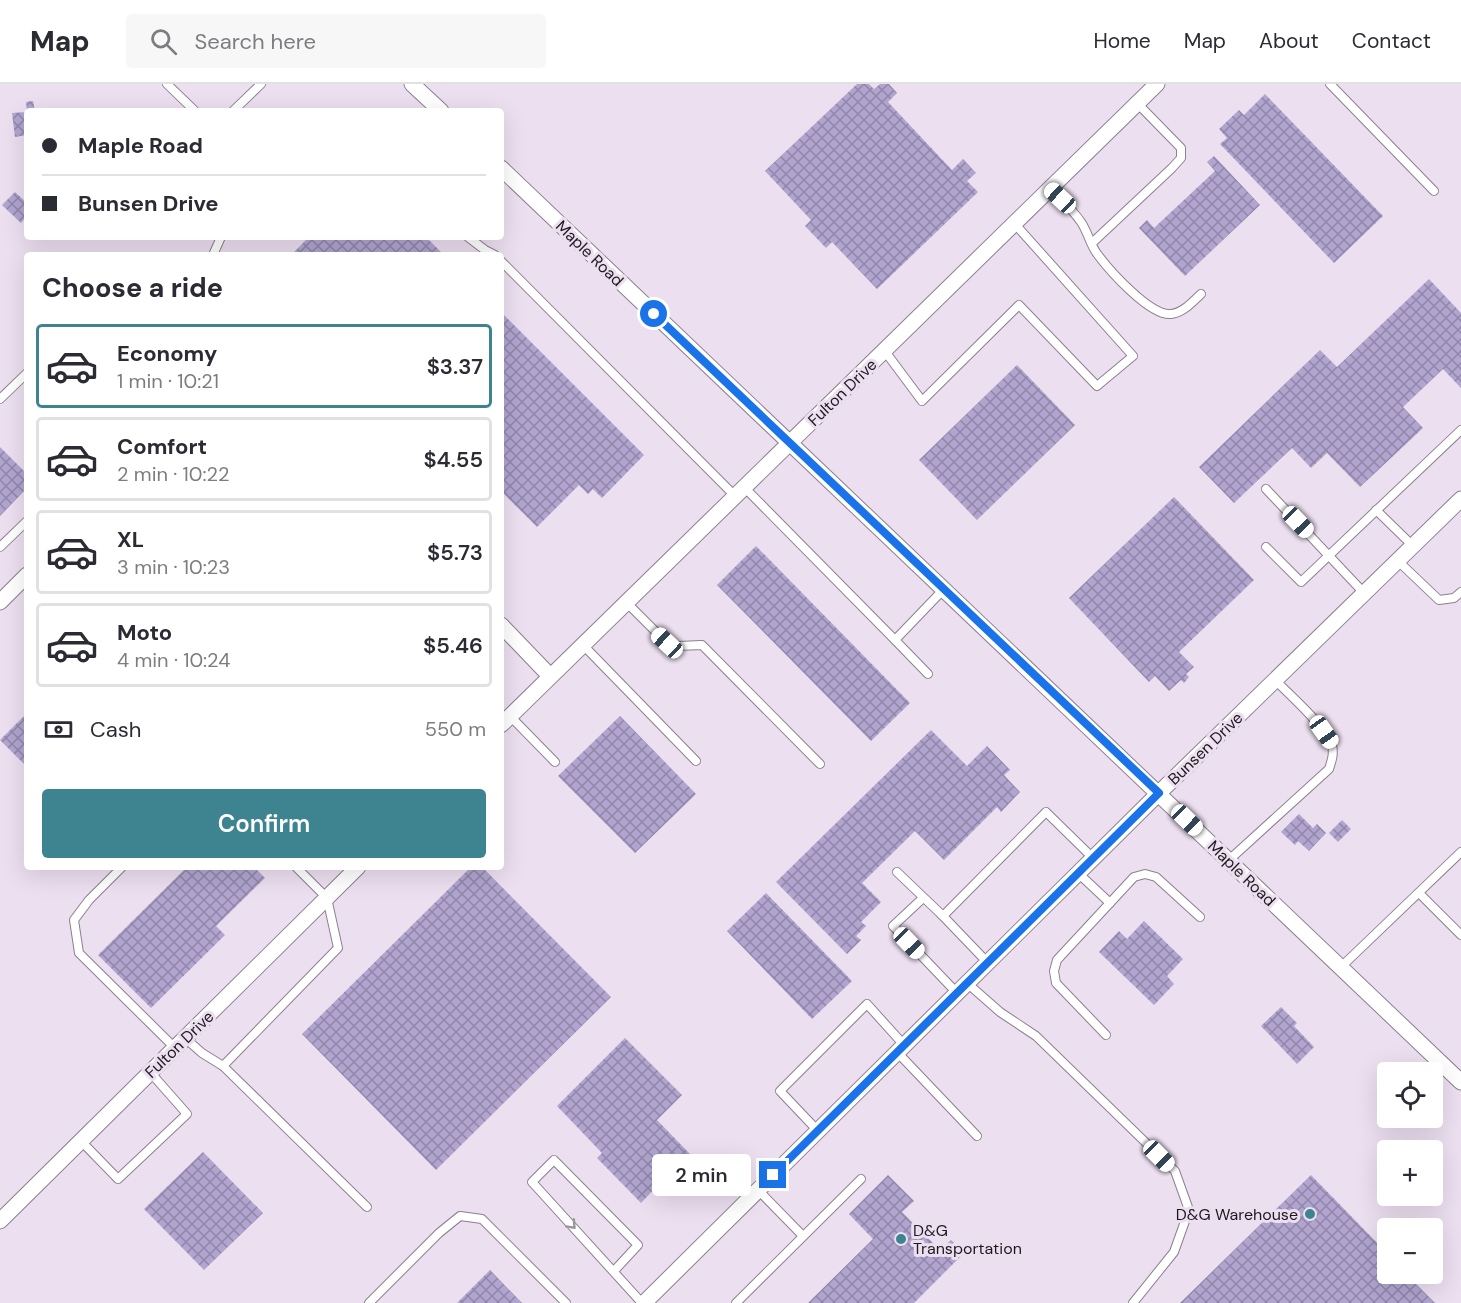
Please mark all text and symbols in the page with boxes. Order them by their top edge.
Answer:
search box [126,14,546,68]
text: Map [30,23,90,60]
icon: search [147,25,180,58]
text: Search here [195,27,316,56]
text: Home [1093,27,1151,55]
text: Map [1184,27,1226,55]
text: About [1259,27,1319,55]
text: Contact [1352,27,1431,55]
text: Maple Road [78,131,203,160]
car [1041,179,1079,217]
text: Bunsen Drive [78,189,219,218]
street label: Maple Road [551,216,628,291]
text: Choose a ride [42,270,223,305]
route start [640,300,667,327]
icon: car [45,339,99,393]
text: Economy [117,339,217,368]
text: $3.37 [427,352,483,381]
street label: Fulton Drive [803,354,881,431]
text: 1 min · 10:21 [117,368,219,394]
icon: car [45,432,99,486]
text: Comfort [117,432,207,461]
text: $4.55 [423,445,483,474]
text: 2 min · 10:22 [117,461,230,487]
car [1279,503,1317,541]
icon: car [45,525,99,579]
text: XL [117,525,144,554]
text: $5.73 [427,538,483,567]
text: 3 min · 10:23 [117,554,230,580]
icon: car [45,618,99,672]
text: Moto [117,618,172,647]
car [648,624,686,662]
text: $5.46 [423,631,483,660]
text: 4 min · 10:24 [117,647,230,673]
street label: Bunsen Drive [1163,707,1247,789]
car [1306,712,1342,752]
icon: cash [42,713,75,746]
text: Cash [90,715,141,744]
text: 550 m [425,716,486,742]
button: Confirm [42,789,486,858]
car [1168,801,1206,839]
street label: Maple Road [1203,836,1280,911]
car [890,924,928,962]
street label: Fulton Drive [140,1006,218,1083]
map controls [1377,1062,1443,1284]
button: locate [1377,1062,1443,1128]
car [1140,1137,1178,1175]
button: + [1377,1140,1443,1206]
callout: 2 min [653,1154,752,1196]
route end [759,1161,786,1188]
text: 2 min [675,1162,728,1188]
place label: D&G Warehouse [1176,1204,1298,1225]
marker: D&G Warehouse [1303,1207,1317,1221]
button: − [1377,1218,1443,1284]
one-way arrow [565,1219,576,1229]
place label: D&G Transportation [913,1220,1022,1259]
marker: D&G Transportation [894,1232,908,1246]

